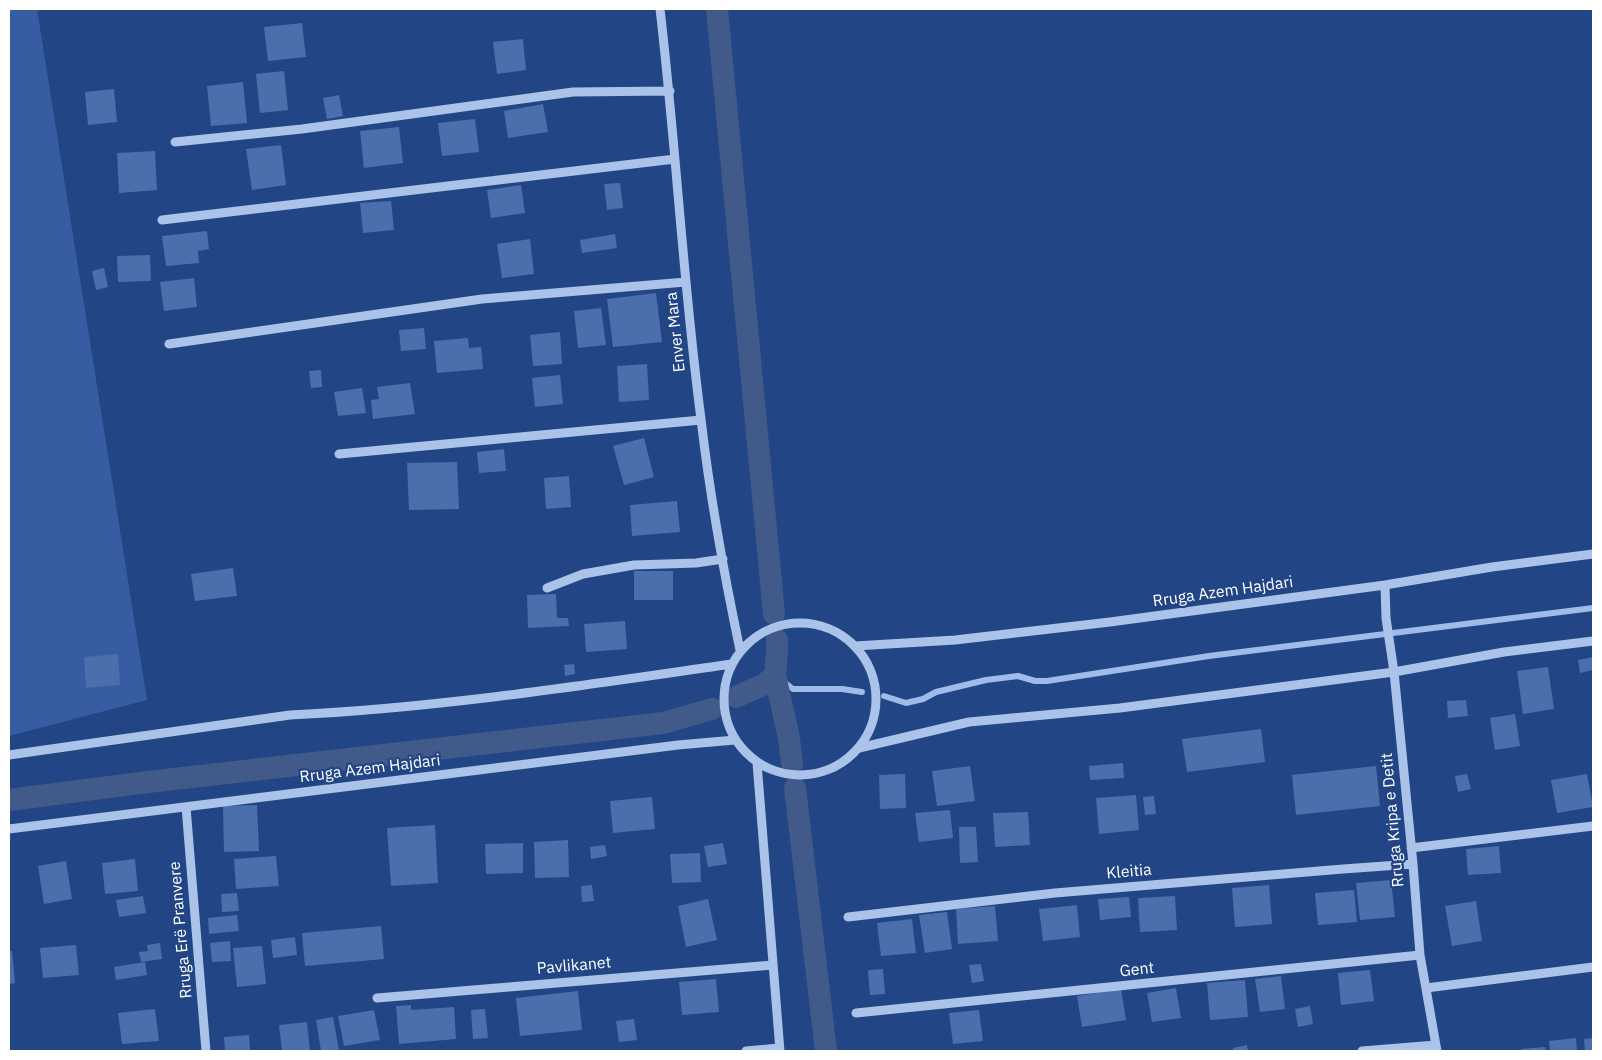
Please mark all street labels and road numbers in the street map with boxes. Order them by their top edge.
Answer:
street label: Enver Mara [662,291,690,373]
street label: Rruga Azem Hajdari [1152,573,1294,611]
street label: Rruga Azem Hajdari [299,751,441,787]
street label: Rruga Kripa e Detit [1378,752,1408,888]
street label: Kleitia [1106,860,1152,884]
street label: Rruga Erë Pranvere [165,861,197,999]
street label: Pavlikanet [536,953,612,979]
street label: Gent [1119,959,1155,981]

